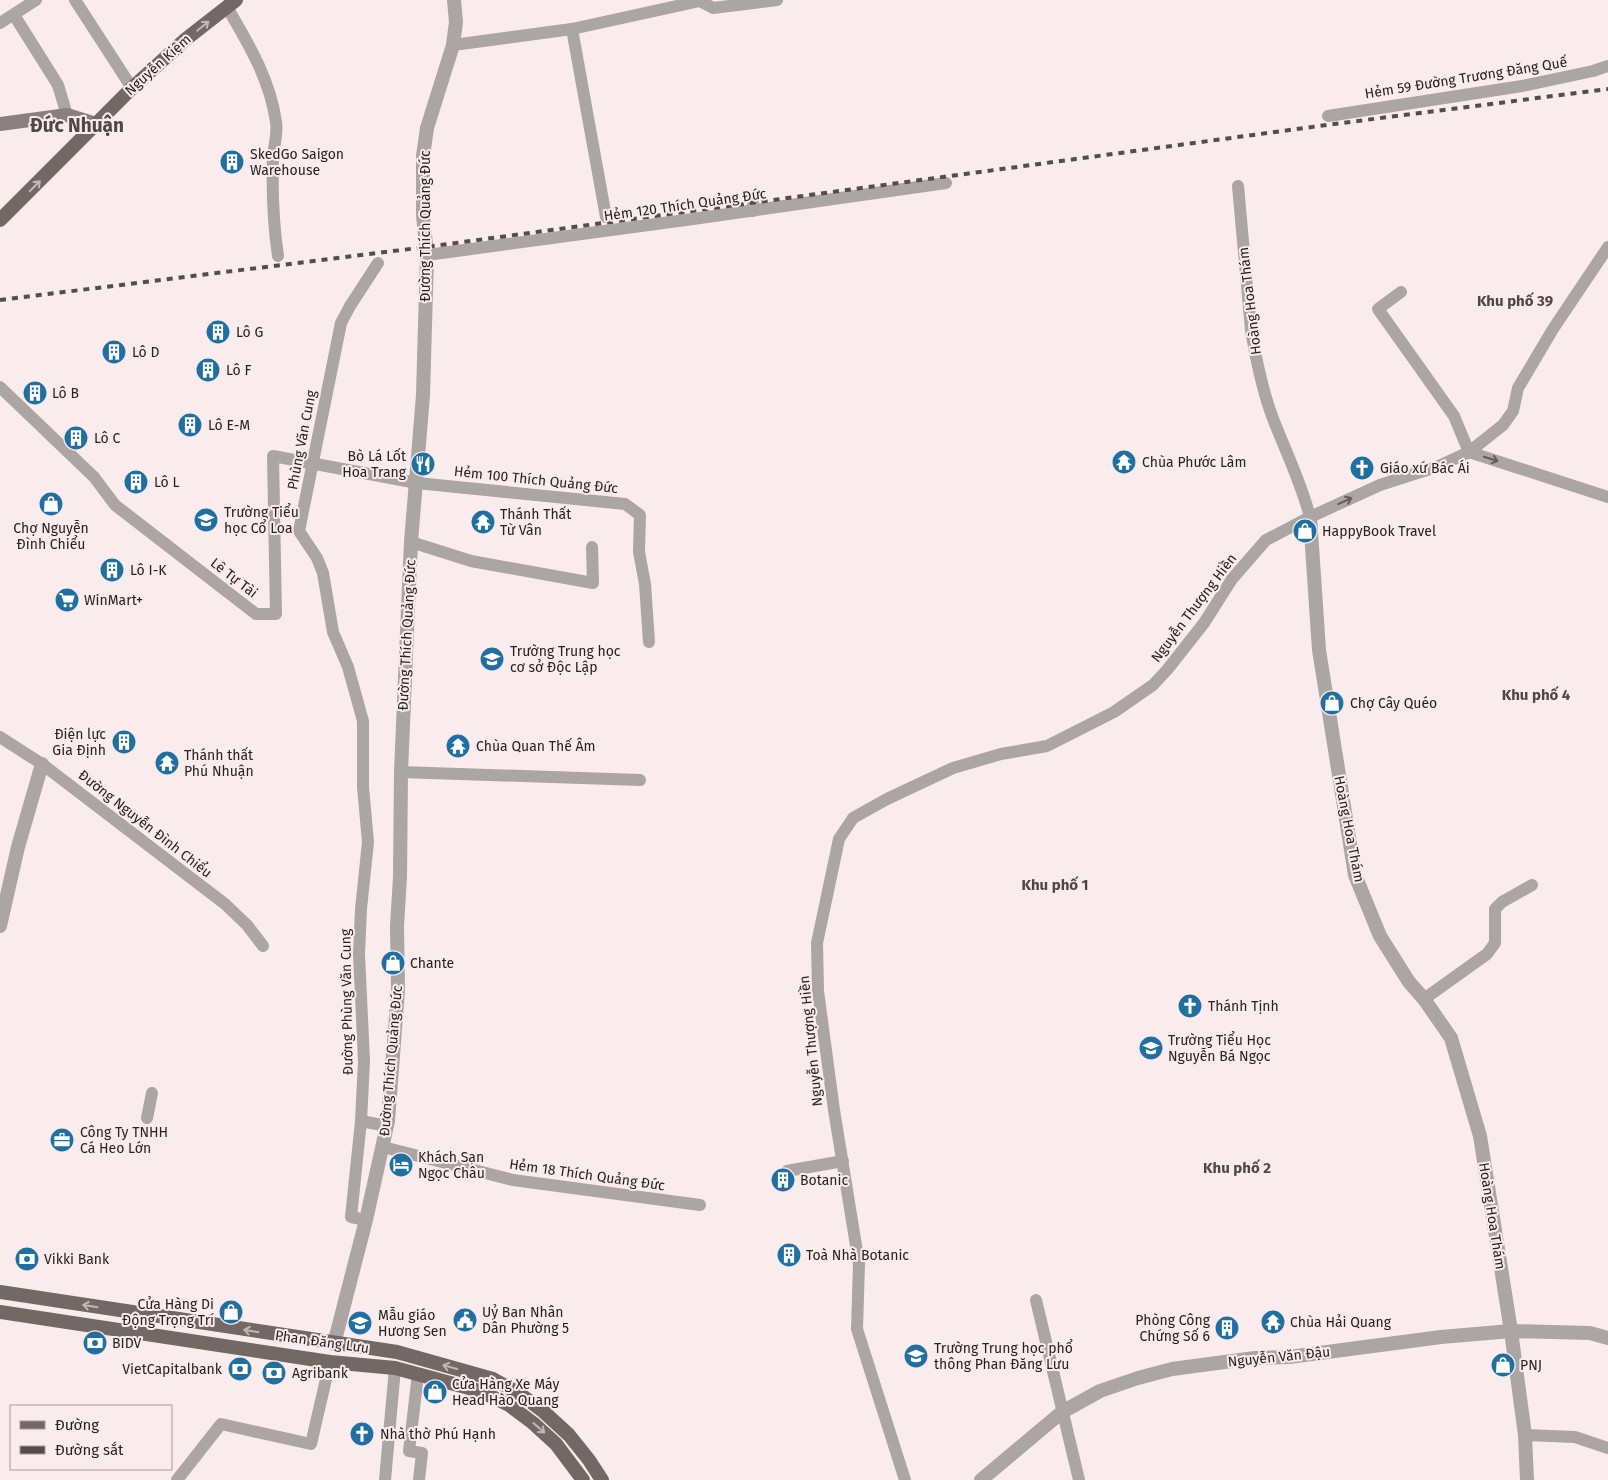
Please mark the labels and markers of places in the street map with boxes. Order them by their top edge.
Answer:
place label: SkedGo Saigon Warehouse [250,146,344,179]
building icon: SkedGo Saigon Warehouse [219,149,245,175]
building icon: Lô G [205,319,231,345]
place label: Lô G [236,324,263,341]
building icon: Lô D [101,339,127,365]
place label: Lô D [132,344,160,361]
building icon: Lô F [195,357,221,383]
place label: Lô F [226,362,252,379]
building icon: Lô B [22,380,48,406]
place label: Lô B [52,385,79,402]
building icon: Lô E-M [177,412,203,438]
place label: Lô E-M [208,417,250,434]
building icon: Lô C [63,425,89,451]
place label: Lô C [94,430,121,447]
place label: Bò Lá Lốt Hoa Trang [342,447,407,481]
temple icon: Chùa Phước Lâm [1111,449,1137,475]
restaurant icon: Bò Lá Lốt Hoa Trang [410,451,436,477]
place label: Chùa Phước Lâm [1142,454,1246,471]
church icon: Giáo xứ Bác Ái [1349,455,1375,481]
place label: Giáo xứ Bác Ái [1380,459,1470,477]
building icon: Lô L [123,469,149,495]
place label: Lô L [154,474,180,491]
shop icon: Chợ Nguyễn Đình Chiểu [38,491,64,517]
place label: Trường Tiểu học Cổ Loa [224,503,299,537]
place label: Thánh Thất Từ Vân [500,505,572,539]
school or university icon: Trường Tiểu học Cổ Loa [193,507,219,533]
temple icon: Thánh Thất Từ Vân [470,509,496,535]
shop icon: HappyBook Travel [1292,518,1318,544]
place label: Chợ Nguyễn Đình Chiểu [13,520,89,553]
place label: HappyBook Travel [1322,523,1436,540]
building icon: Lô I-K [99,557,125,583]
place label: Lô I-K [130,562,167,579]
supermarket icon: WinMart+ [54,587,80,613]
place label: WinMart+ [84,592,143,609]
place label: Trường Trung học cơ sở Độc Lập [510,643,621,676]
school or university icon: Trường Trung học cơ sở Độc Lập [479,646,505,672]
shop icon: Chợ Cây Quéo [1319,690,1345,716]
place label: Chợ Cây Quéo [1350,695,1437,712]
place label: Điện lực Gia Định [52,726,106,759]
building icon: Điện lực Gia Định [111,729,137,755]
temple icon: Chùa Quan Thế Âm [445,733,471,759]
place label: Chùa Quan Thế Âm [476,737,596,755]
place label: Thánh thất Phú Nhuận [184,746,254,780]
temple icon: Thánh thất Phú Nhuận [154,750,180,776]
shop icon: Chante [380,950,406,976]
place label: Chante [410,955,454,972]
church icon: Thánh Tịnh [1177,993,1203,1019]
place label: Thánh Tịnh [1208,998,1279,1015]
place label: Trường Tiểu Học Nguyễn Bá Ngọc [1168,1031,1271,1065]
school or university icon: Trường Tiểu Học Nguyễn Bá Ngọc [1138,1035,1164,1061]
place label: Công Ty TNHH Cá Heo Lớn [80,1124,168,1157]
office icon: Công Ty TNHH Cá Heo Lớn [49,1127,75,1153]
place label: Khách Sạn Ngọc Châu [418,1149,485,1182]
hotel icon: Khách Sạn Ngọc Châu [388,1152,414,1178]
building icon: Botanic [770,1167,796,1193]
place label: Botanic [800,1172,848,1189]
building icon: Toà Nhà Botanic [776,1242,802,1268]
bank icon: Vikki Bank [14,1246,40,1272]
place label: Toà Nhà Botanic [806,1247,909,1264]
place label: Vikki Bank [44,1251,110,1268]
place label: Cửa Hàng Di Động Trọng Trí [122,1296,214,1329]
shop icon: Cửa Hàng Di Động Trọng Trí [218,1299,244,1325]
place label: Uỷ Ban Nhân Dân Phường 5 [482,1304,569,1337]
place label: Mẫu giáo Hương Sen [378,1307,447,1340]
public building icon: Uỷ Ban Nhân Dân Phường 5 [452,1307,478,1333]
temple icon: Chùa Hải Quang [1260,1309,1286,1335]
school or university icon: Mẫu giáo Hương Sen [347,1310,373,1336]
place label: Phòng Công Chứng Số 6 [1135,1312,1211,1345]
place label: Chùa Hải Quang [1290,1314,1392,1331]
building icon: Phòng Công Chứng Số 6 [1214,1315,1240,1341]
bank icon: BIDV [82,1330,108,1356]
place label: BIDV [112,1335,142,1352]
place label: Trường Trung học phổ thông Phan Đăng Lưu [934,1339,1073,1373]
school or university icon: Trường Trung học phổ thông Phan Đăng Lưu [903,1343,929,1369]
shop icon: PNJ [1490,1352,1516,1378]
bank icon: VietCapitalbank [227,1356,253,1382]
place label: PNJ [1520,1357,1542,1374]
bank icon: Agribank [261,1360,287,1386]
place label: VietCapitalbank [122,1361,223,1378]
place label: Agribank [292,1365,349,1382]
place label: Cửa Hàng Xe Máy Head Hào Quang [452,1376,559,1409]
shop icon: Cửa Hàng Xe Máy Head Hào Quang [422,1379,448,1405]
church icon: Nhà thờ Phú Hạnh [349,1421,375,1447]
place label: Nhà thờ Phú Hạnh [380,1426,496,1443]

